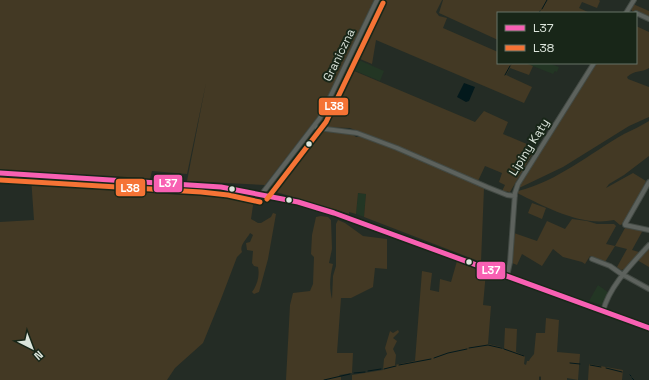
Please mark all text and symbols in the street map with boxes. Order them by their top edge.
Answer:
legend [497,12,637,64]
text: L37 [533,20,554,36]
street label: Graniczna [319,26,359,84]
text: L38 [533,40,554,56]
line badge: L38 [318,97,349,116]
text: L38 [324,99,344,113]
street label: Lipiny Kąty [505,115,553,179]
unlabelled marker [304,139,314,149]
line badge: L37 [153,174,183,193]
text: L37 [159,176,177,190]
line badge: L38 [115,178,146,197]
text: L38 [120,181,140,195]
unlabelled marker [227,184,237,194]
unlabelled marker [284,195,294,205]
unlabelled marker [464,257,474,267]
line badge: L37 [476,261,506,280]
text: L37 [482,263,500,277]
north arrow [12,328,52,368]
text: N [31,348,46,363]

